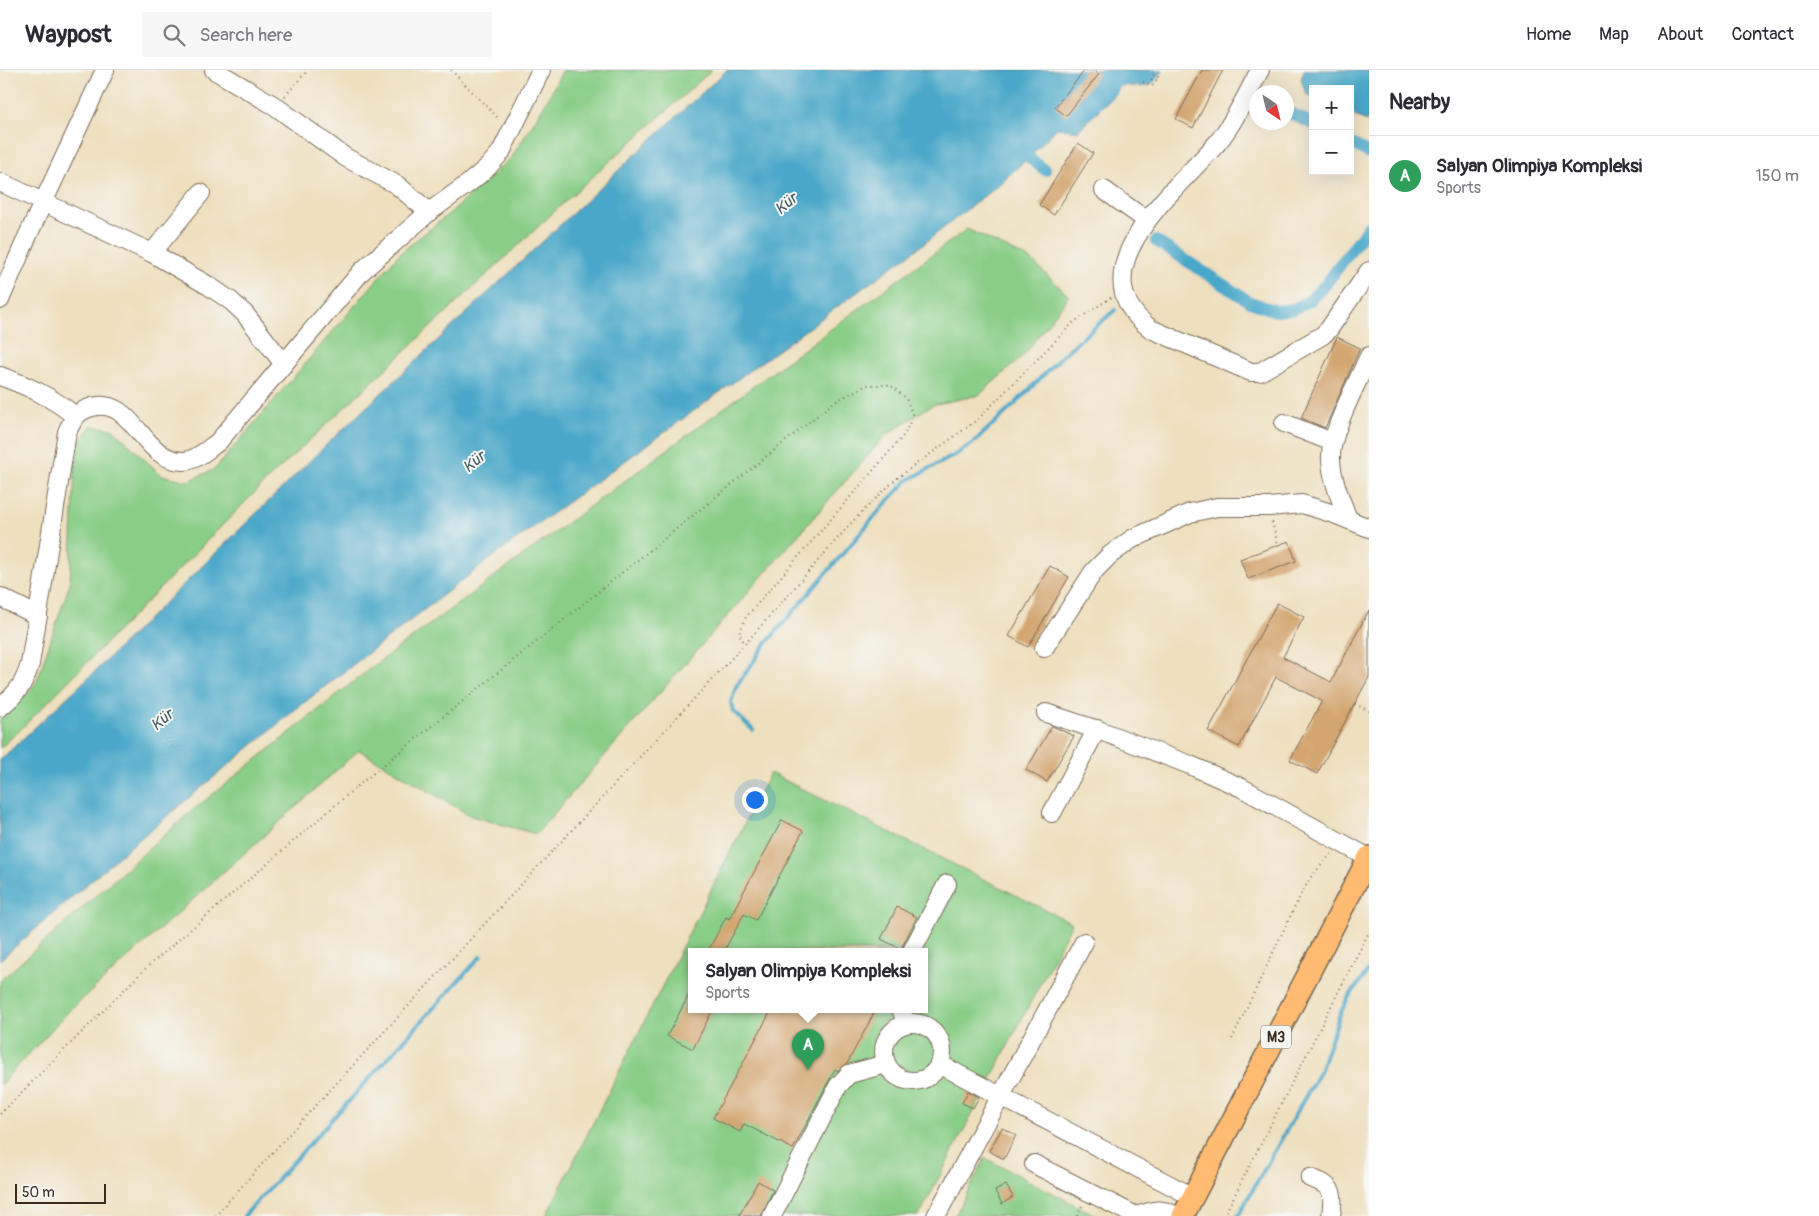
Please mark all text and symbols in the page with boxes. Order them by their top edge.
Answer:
search box [142,12,492,57]
text: Waypost [25,20,112,49]
icon: search [160,21,188,49]
text: Search here [200,23,292,47]
text: Home [1526,23,1571,46]
text: Map [1599,23,1629,46]
text: About [1657,23,1703,46]
text: Contact [1731,23,1794,46]
north arrow [1249,85,1294,130]
map controls [1309,85,1354,175]
button: + [1309,85,1354,130]
text: Nearby [1389,89,1450,116]
button: − [1309,130,1354,175]
text: Salyan Olimpiya Kompleksi [1436,154,1642,178]
text: A [1400,166,1410,186]
text: 150 m [1755,166,1799,186]
text: Sports [1436,178,1481,198]
water label: Kür [771,187,803,219]
water label: Kür [459,445,491,477]
water label: Kür [147,703,179,735]
your location [742,787,768,813]
popup [688,948,928,1013]
text: Salyan Olimpiya Kompleksi [705,959,911,983]
text: Sports [705,983,750,1003]
road number: M3 [1261,1026,1291,1049]
pin: A [792,1029,824,1070]
scale bar [15,1181,106,1204]
text: 50 m [22,1184,55,1201]

